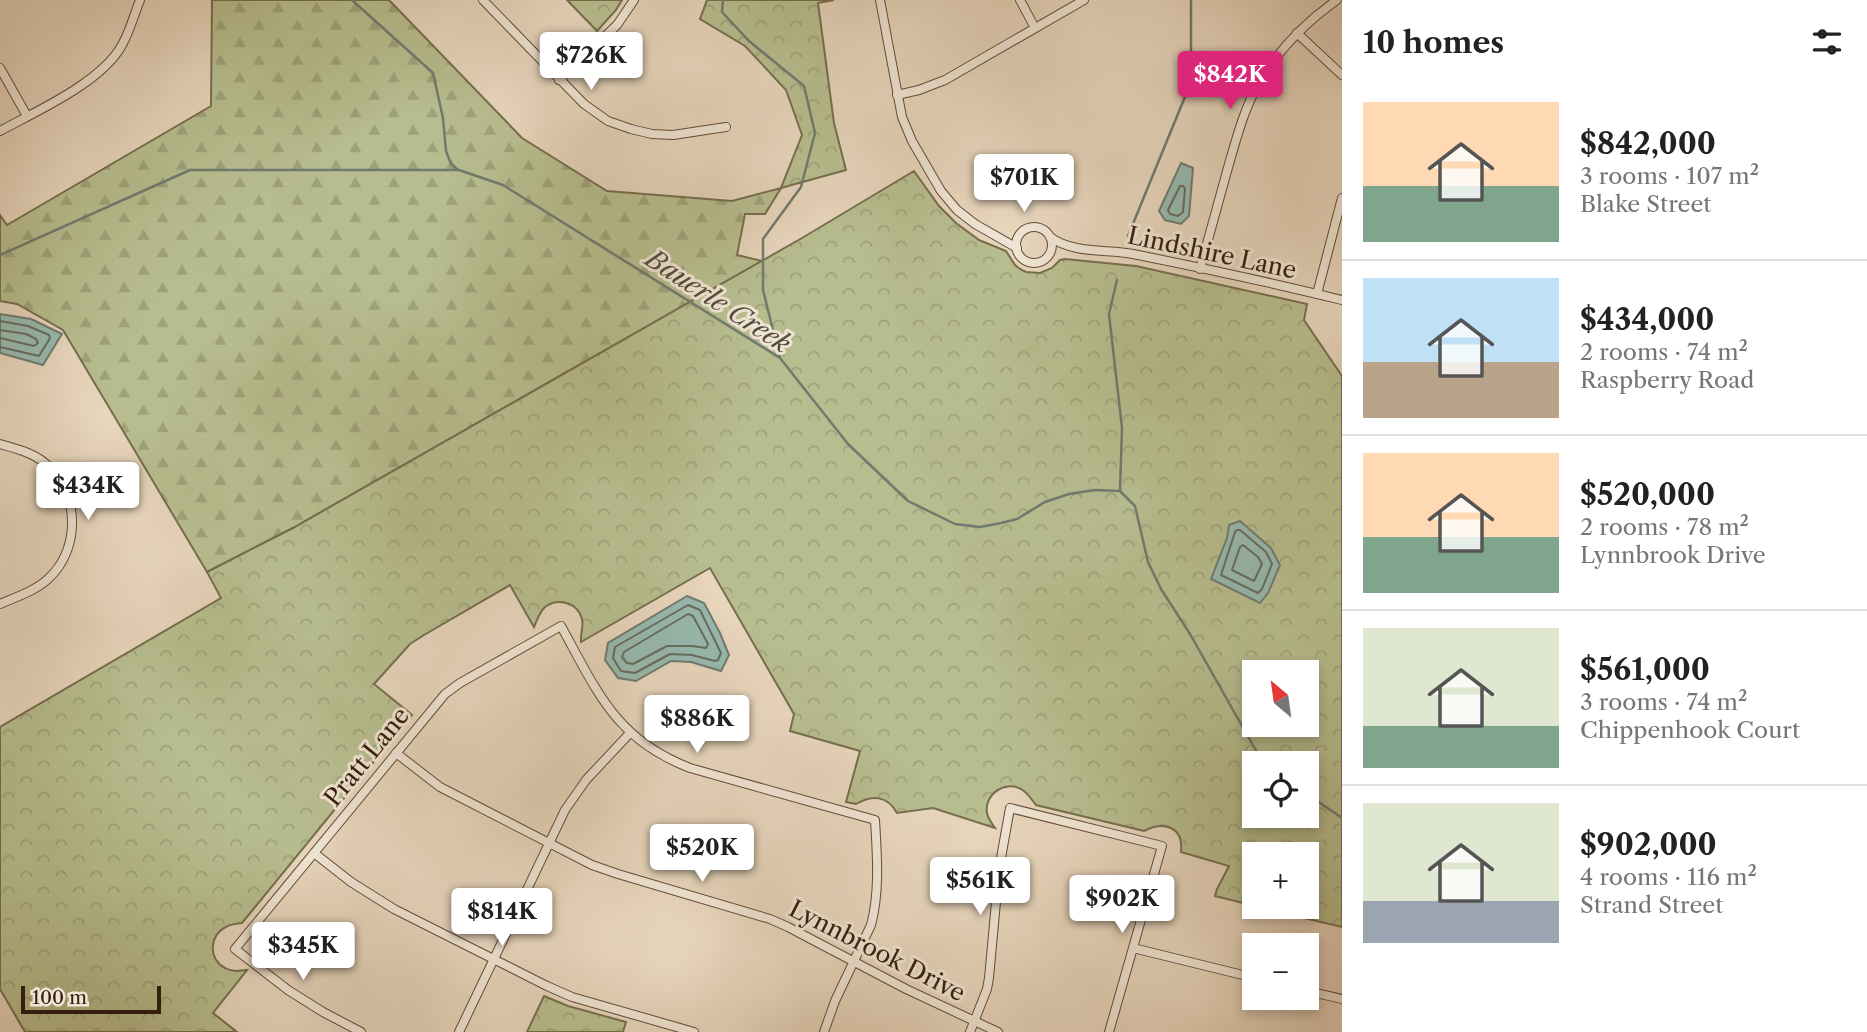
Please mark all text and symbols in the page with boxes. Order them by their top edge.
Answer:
icon: filters [1808,23,1846,61]
text: 10 homes [1363,24,1504,61]
pin: $726K [542,32,640,92]
text: $726K [556,41,626,69]
pin: $842K [1181,52,1279,111]
text: $842K [1194,60,1266,88]
text: $842,000 [1580,125,1716,162]
icon: home [1419,130,1503,214]
pin: $701K [975,154,1073,214]
text: 3 rooms · 107 m² [1580,162,1759,190]
text: $701K [990,163,1058,191]
text: Blake Street [1580,190,1711,218]
street label: Lindshire Lane [1125,220,1299,285]
water label: Bauerle Creek [638,241,797,360]
text: $434,000 [1580,301,1714,338]
icon: home [1419,306,1503,390]
text: 2 rooms · 74 m² [1580,338,1748,366]
text: Raspberry Road [1580,366,1754,394]
pin: $434K [39,462,137,522]
text: $434K [52,471,124,499]
text: $520,000 [1580,476,1715,513]
icon: home [1419,481,1503,565]
text: 2 rooms · 78 m² [1580,513,1749,541]
text: Lynnbrook Drive [1580,541,1766,569]
text: $561,000 [1580,651,1710,688]
icon: home [1419,656,1503,740]
north arrow [1242,660,1320,737]
map controls [1242,660,1319,1010]
text: 3 rooms · 74 m² [1580,688,1747,716]
pin: $886K [648,696,746,755]
street label: Pratt Lane [318,701,415,812]
text: $886K [660,704,734,732]
text: Chippenhook Court [1580,716,1800,744]
button: locate [1242,751,1319,828]
pin: $520K [653,824,751,884]
text: $902,000 [1580,826,1717,863]
icon: home [1419,831,1503,915]
text: $520K [666,833,738,861]
button: + [1242,842,1319,919]
pin: $561K [931,858,1029,917]
text: 4 rooms · 116 m² [1580,863,1757,891]
text: $561K [946,866,1014,894]
pin: $902K [1073,876,1171,935]
text: $902K [1085,884,1159,912]
pin: $814K [453,888,551,948]
text: Strand Street [1580,891,1723,919]
street label: Lynnbrook Drive [784,894,970,1007]
text: $814K [467,897,537,925]
pin: $345K [254,922,352,982]
text: $345K [268,931,338,959]
button: − [1242,933,1319,1010]
scale bar [21,983,161,1015]
text: 100 m [32,986,87,1009]

